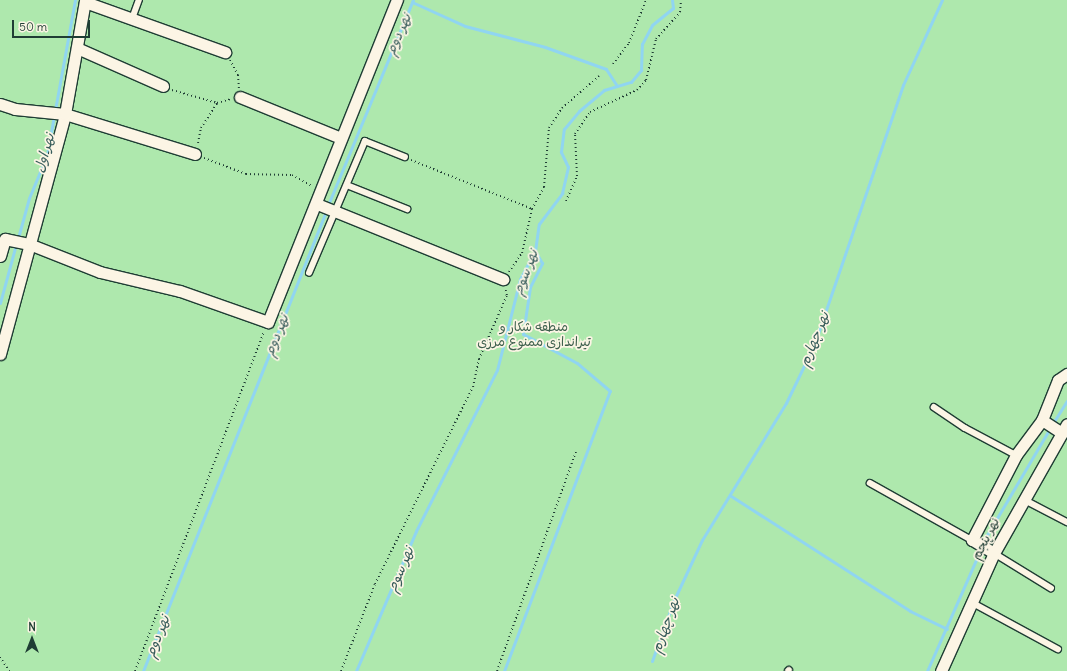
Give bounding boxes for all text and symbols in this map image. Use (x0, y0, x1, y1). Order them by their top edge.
water label: نهر دوم (382, 11, 414, 57)
scale bar (14, 12, 92, 38)
text: 50 m (19, 19, 47, 34)
water label: نهر اول (30, 132, 58, 174)
water label: نهر سوم (509, 247, 541, 297)
water label: نهر چهارم (795, 309, 833, 369)
water label: نهر دوم (260, 312, 292, 358)
park label: منطقه شکار و تیراندازی ممنوع مرزی (477, 320, 591, 351)
street label: نهر پنجم (969, 515, 1003, 563)
water label: نهر سوم (383, 544, 417, 594)
water label: نهر چهارم (647, 595, 683, 655)
water label: نهر دوم (141, 613, 173, 659)
north arrow (12, 619, 52, 659)
text: N (28, 620, 36, 634)

